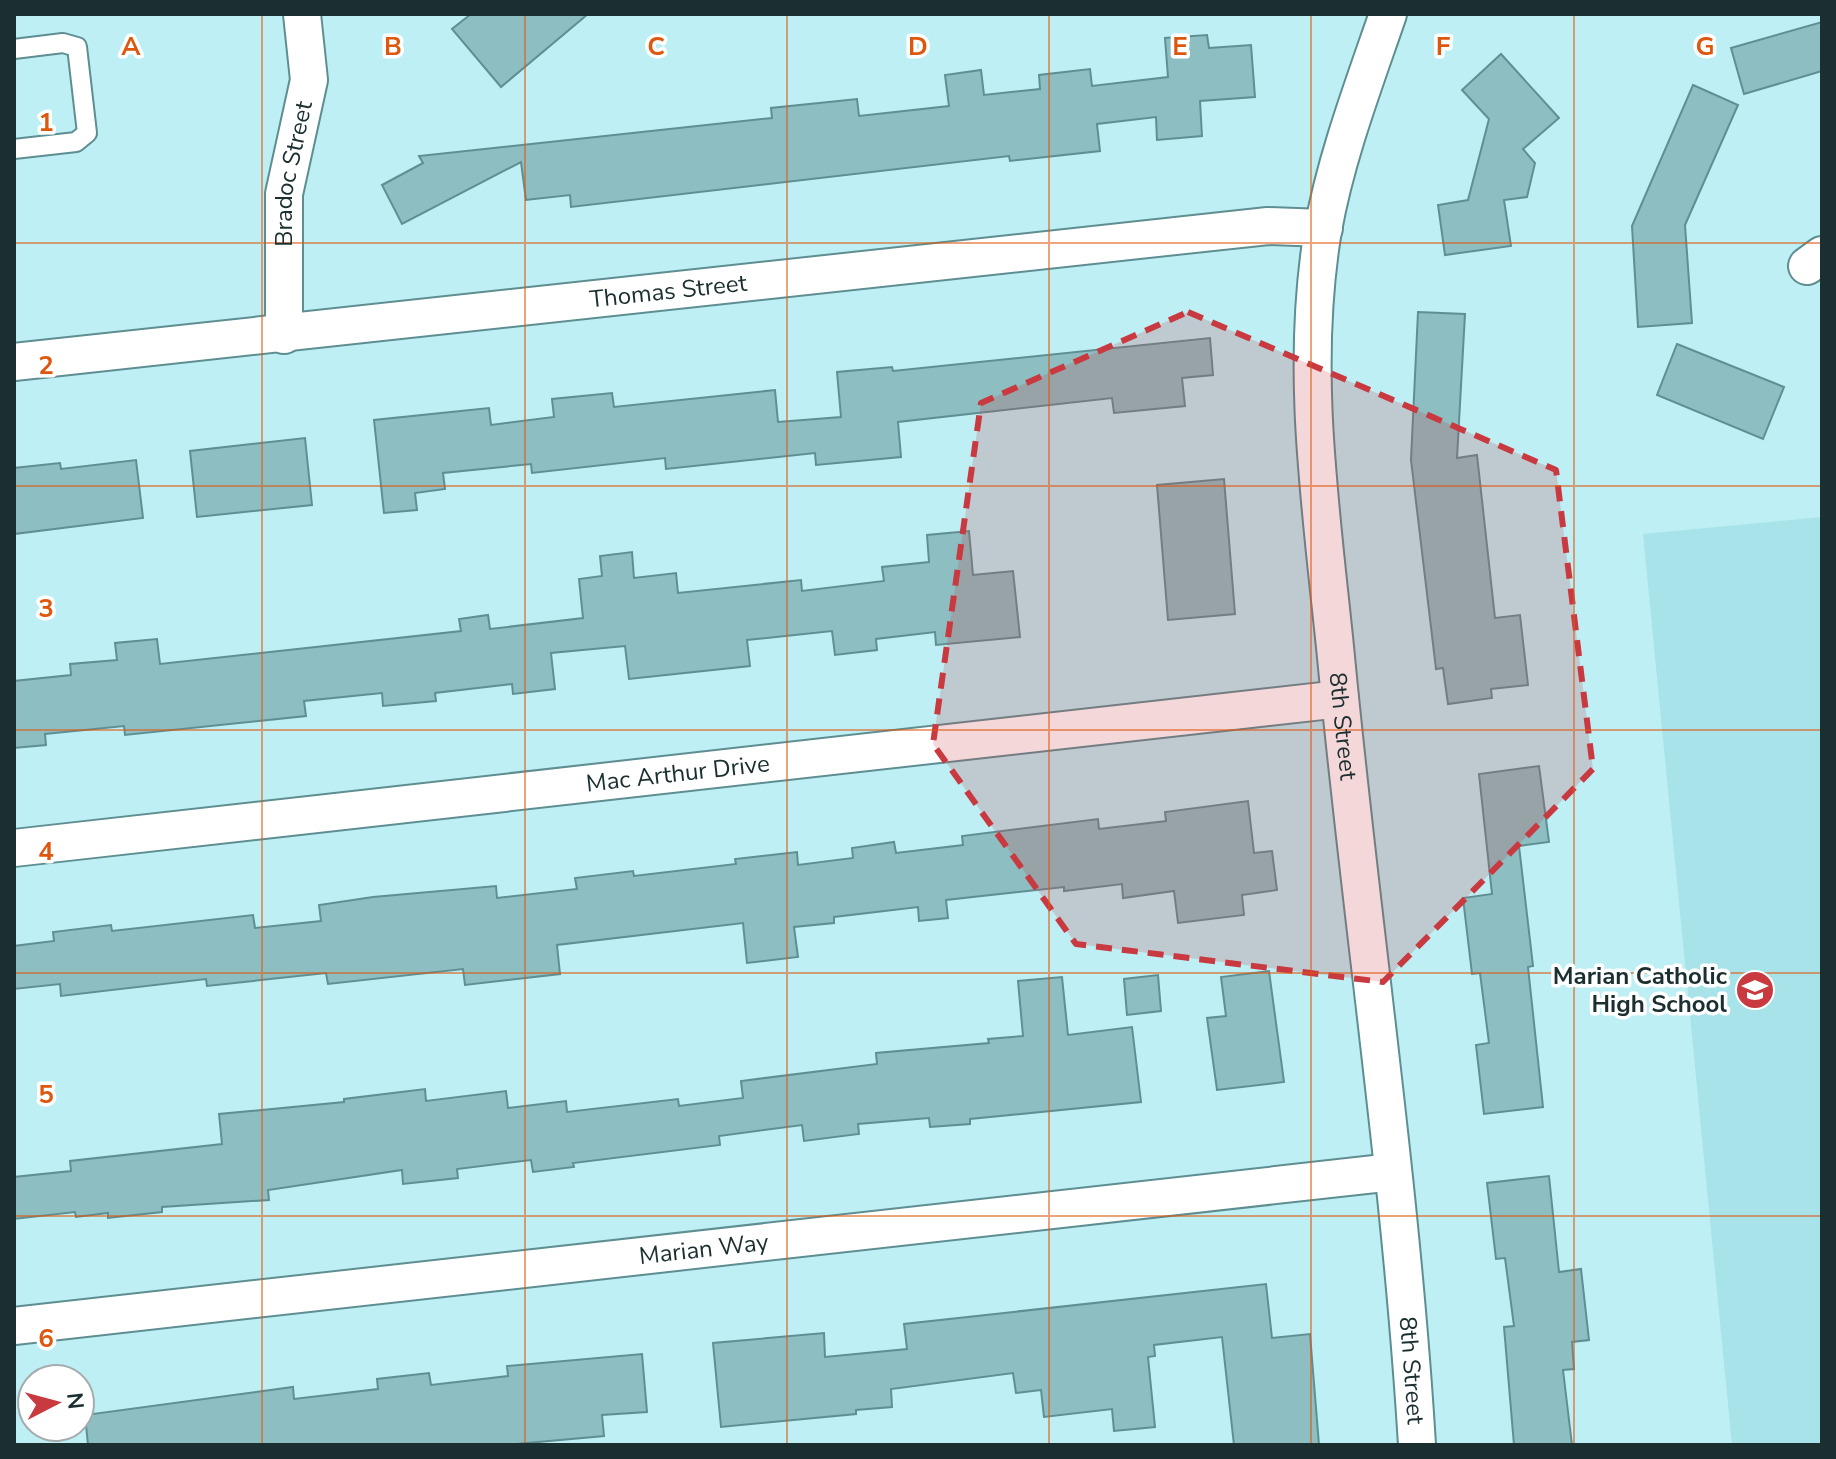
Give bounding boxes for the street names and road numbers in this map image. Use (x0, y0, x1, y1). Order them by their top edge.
street label: Bradoc Street (268, 97, 320, 247)
street label: Thomas Street (588, 267, 749, 315)
street label: 8th Street (1322, 671, 1365, 782)
street label: Mac Arthur Drive (584, 747, 771, 800)
street label: Marian Way (637, 1226, 771, 1272)
street label: 8th Street (1392, 1315, 1432, 1426)

